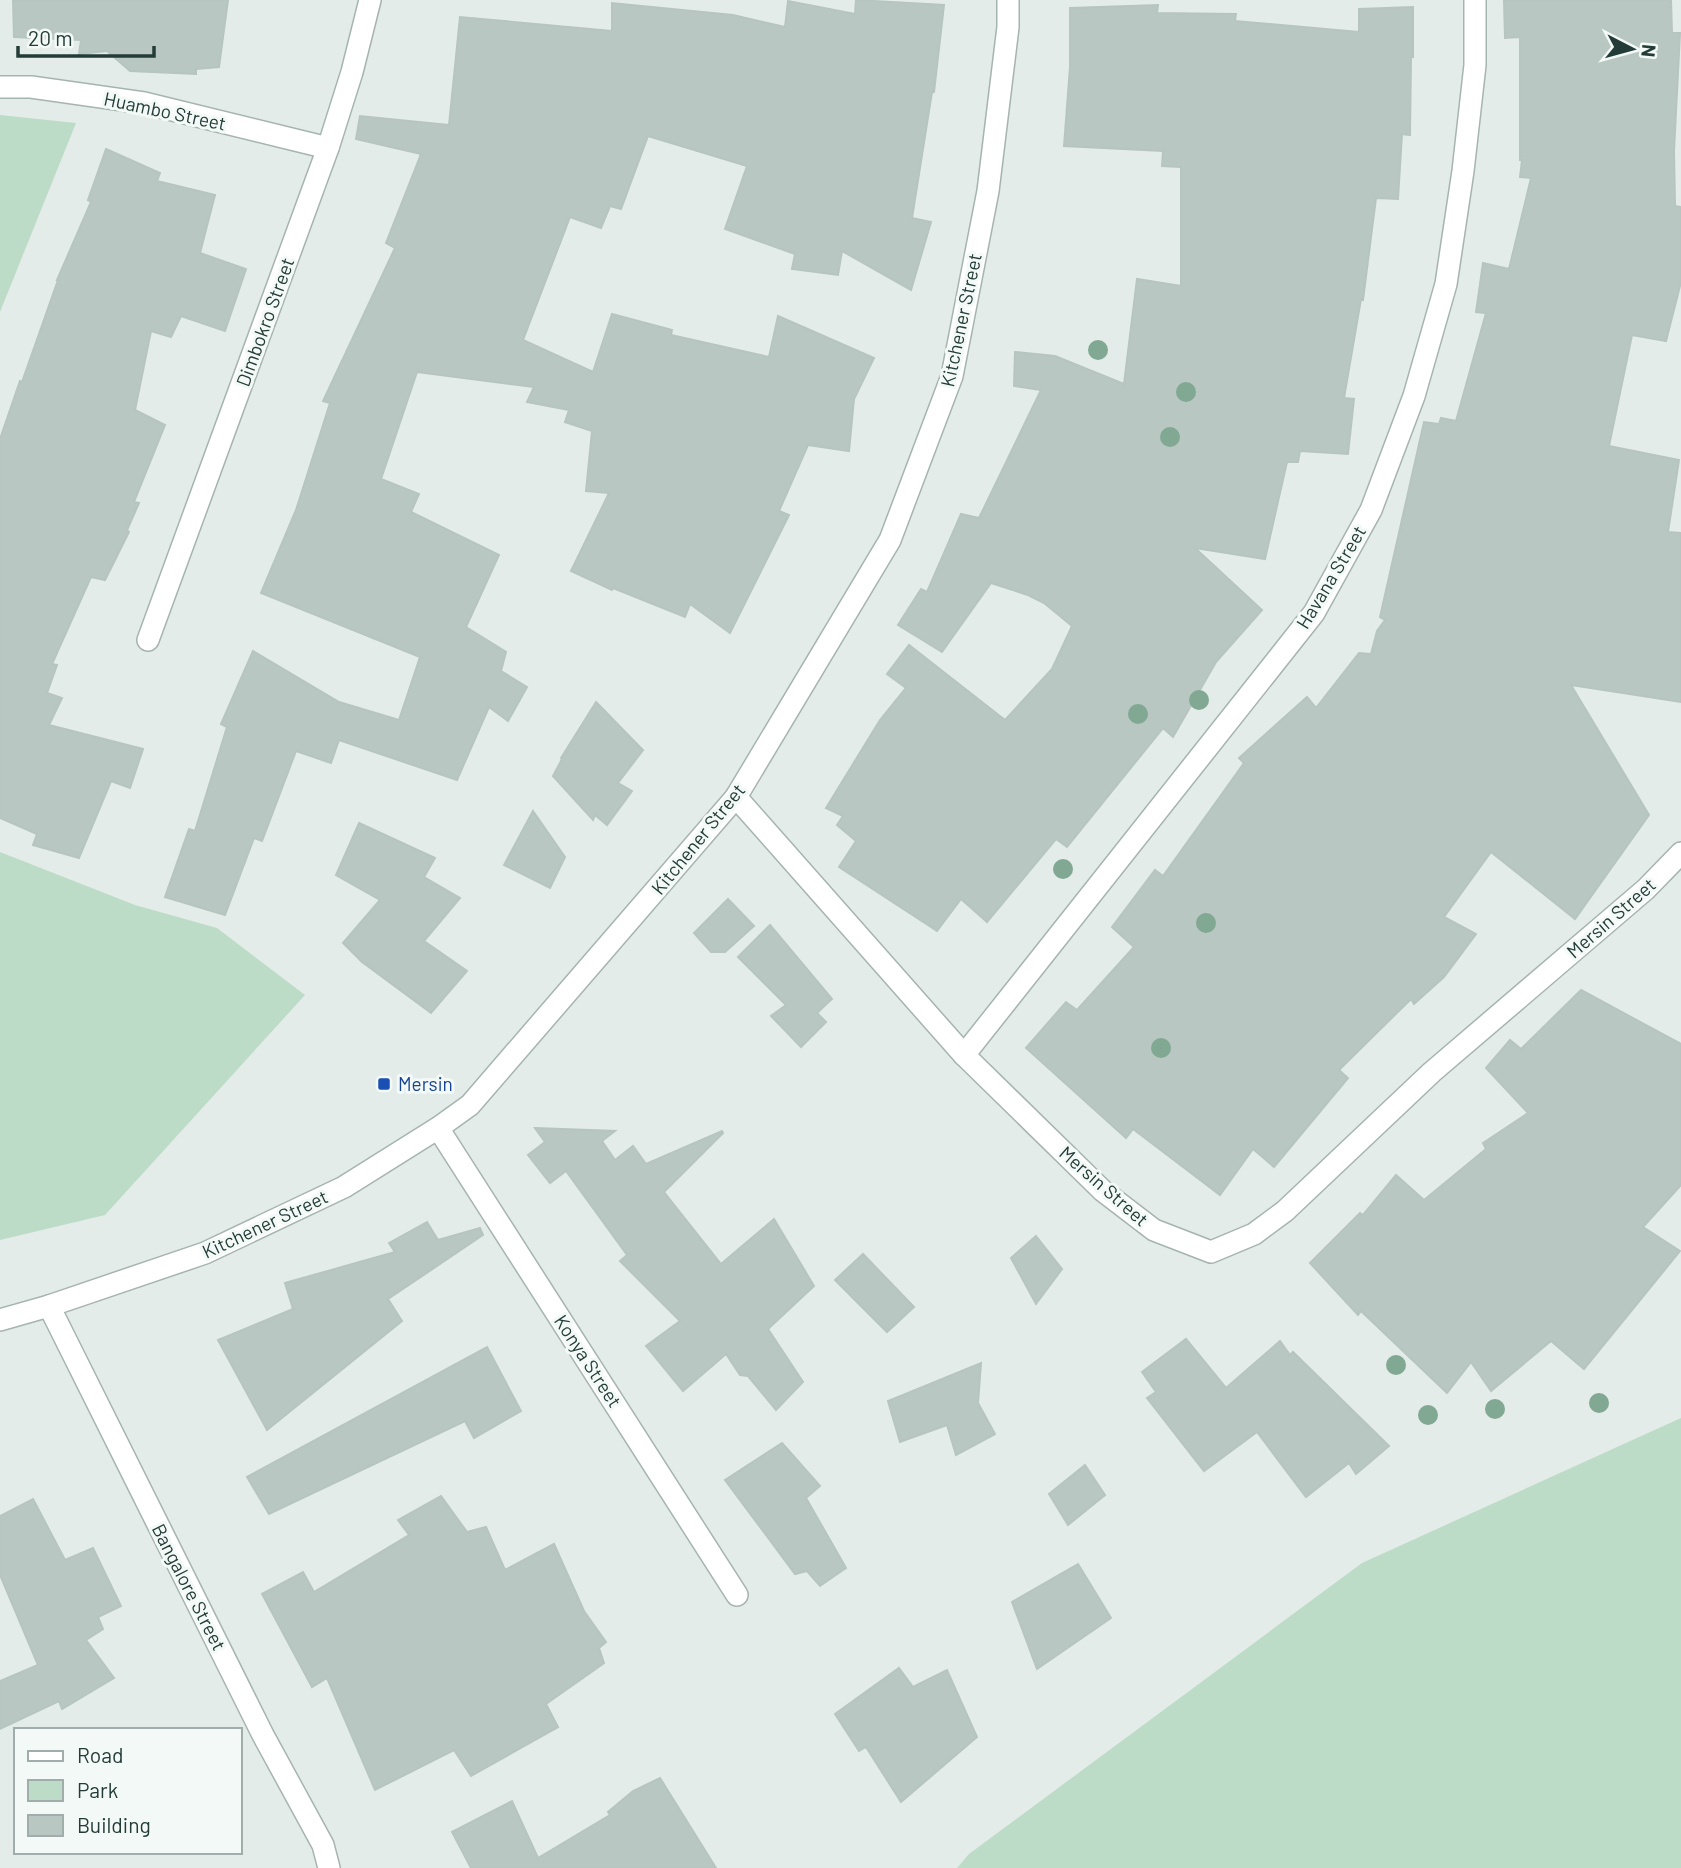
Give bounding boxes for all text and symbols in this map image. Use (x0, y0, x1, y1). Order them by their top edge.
scale bar (18, 14, 154, 58)
north arrow (1597, 14, 1667, 84)
text: 20 m (28, 25, 73, 50)
text: N (1637, 43, 1662, 58)
street label: Huambo Street (102, 86, 228, 135)
street label: Kitchener Street (935, 251, 986, 389)
street label: Dimbokro Street (231, 254, 298, 389)
street label: Havana Street (1291, 521, 1370, 632)
street label: Kitchener Street (646, 779, 749, 899)
street label: Mersin Street (1561, 873, 1660, 963)
place label: Mersin (398, 1072, 453, 1095)
marker: Mersin (376, 1076, 392, 1092)
street label: Mersin Street (1055, 1141, 1154, 1231)
street label: Kitchener Street (198, 1184, 331, 1263)
street label: Konya Street (550, 1310, 627, 1411)
street label: Bangalore Street (148, 1520, 231, 1654)
legend (14, 1728, 242, 1854)
text: Road (77, 1742, 123, 1767)
text: Park (77, 1777, 118, 1802)
text: Building (77, 1812, 151, 1837)

